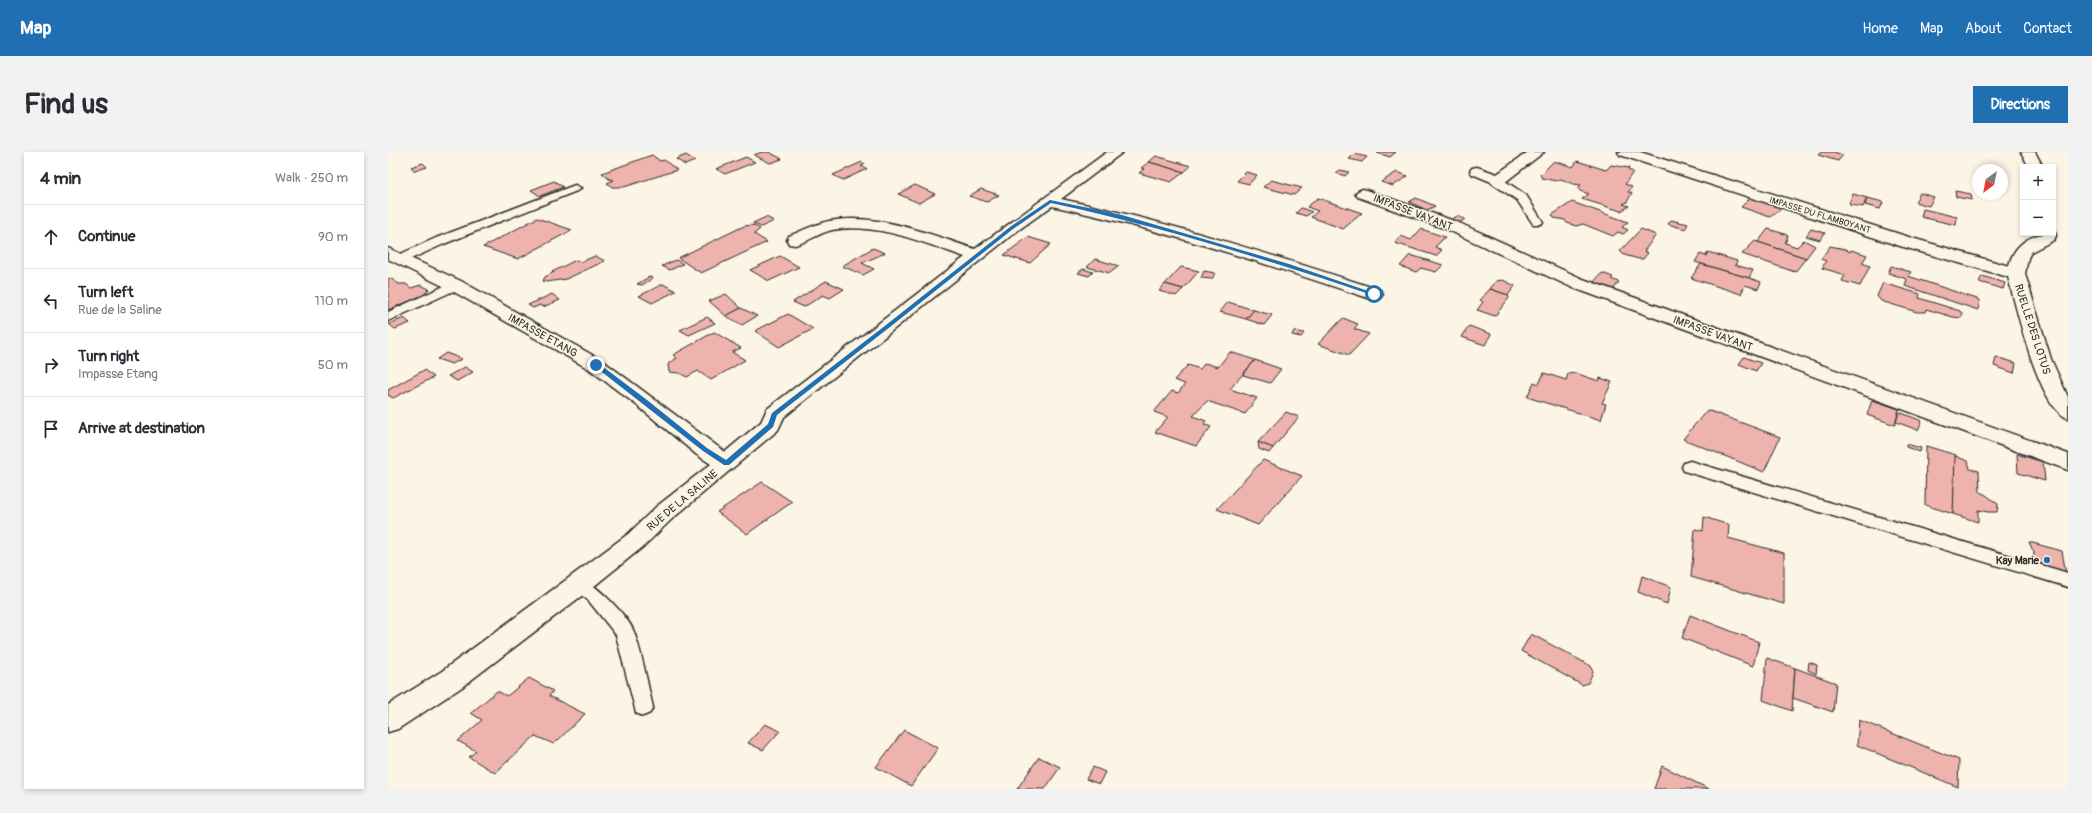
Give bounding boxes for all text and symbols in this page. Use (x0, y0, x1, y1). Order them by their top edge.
text: Map (20, 16, 51, 40)
text: Home (1863, 20, 1898, 37)
text: Map (1920, 20, 1943, 37)
text: About (1965, 20, 2001, 37)
text: Contact (2023, 20, 2072, 37)
button: Directions (1973, 86, 2068, 123)
text: Find us (24, 87, 108, 122)
north arrow (1972, 164, 2008, 200)
map controls (2020, 164, 2056, 236)
button: + (2020, 164, 2056, 200)
text: 4 min (40, 168, 81, 189)
text: Walk · 250 m (275, 170, 348, 186)
street label: IMPASSE VAYANT (1371, 191, 1454, 234)
street label: IMPASSE DU FLAMBOYANT (1768, 195, 1872, 236)
button: − (2020, 200, 2056, 236)
icon: ahead (40, 226, 62, 248)
text: Continue (78, 227, 136, 246)
text: 90 m (318, 229, 348, 245)
street label: RUELLE DES LOTUS (2012, 282, 2053, 376)
text: Turn left (78, 283, 134, 302)
route start (1365, 285, 1383, 303)
icon: left (40, 290, 62, 312)
text: 110 m (315, 293, 348, 309)
text: Rue de la Saline (78, 302, 162, 318)
street label: IMPASSE ETANG (506, 311, 580, 360)
street label: IMPASSE VAYANT (1671, 313, 1754, 354)
text: Turn right (78, 347, 139, 366)
icon: right (40, 354, 62, 376)
route end (587, 356, 605, 374)
text: 50 m (318, 357, 348, 373)
text: Impasse Etang (78, 366, 158, 382)
icon: arrive (40, 418, 62, 440)
text: Arrive at destination (78, 419, 205, 438)
street label: RUE DE LA SALINE (644, 467, 721, 534)
place label: Kay Marie (1996, 554, 2040, 567)
marker: Kay Marie (2042, 555, 2052, 565)

